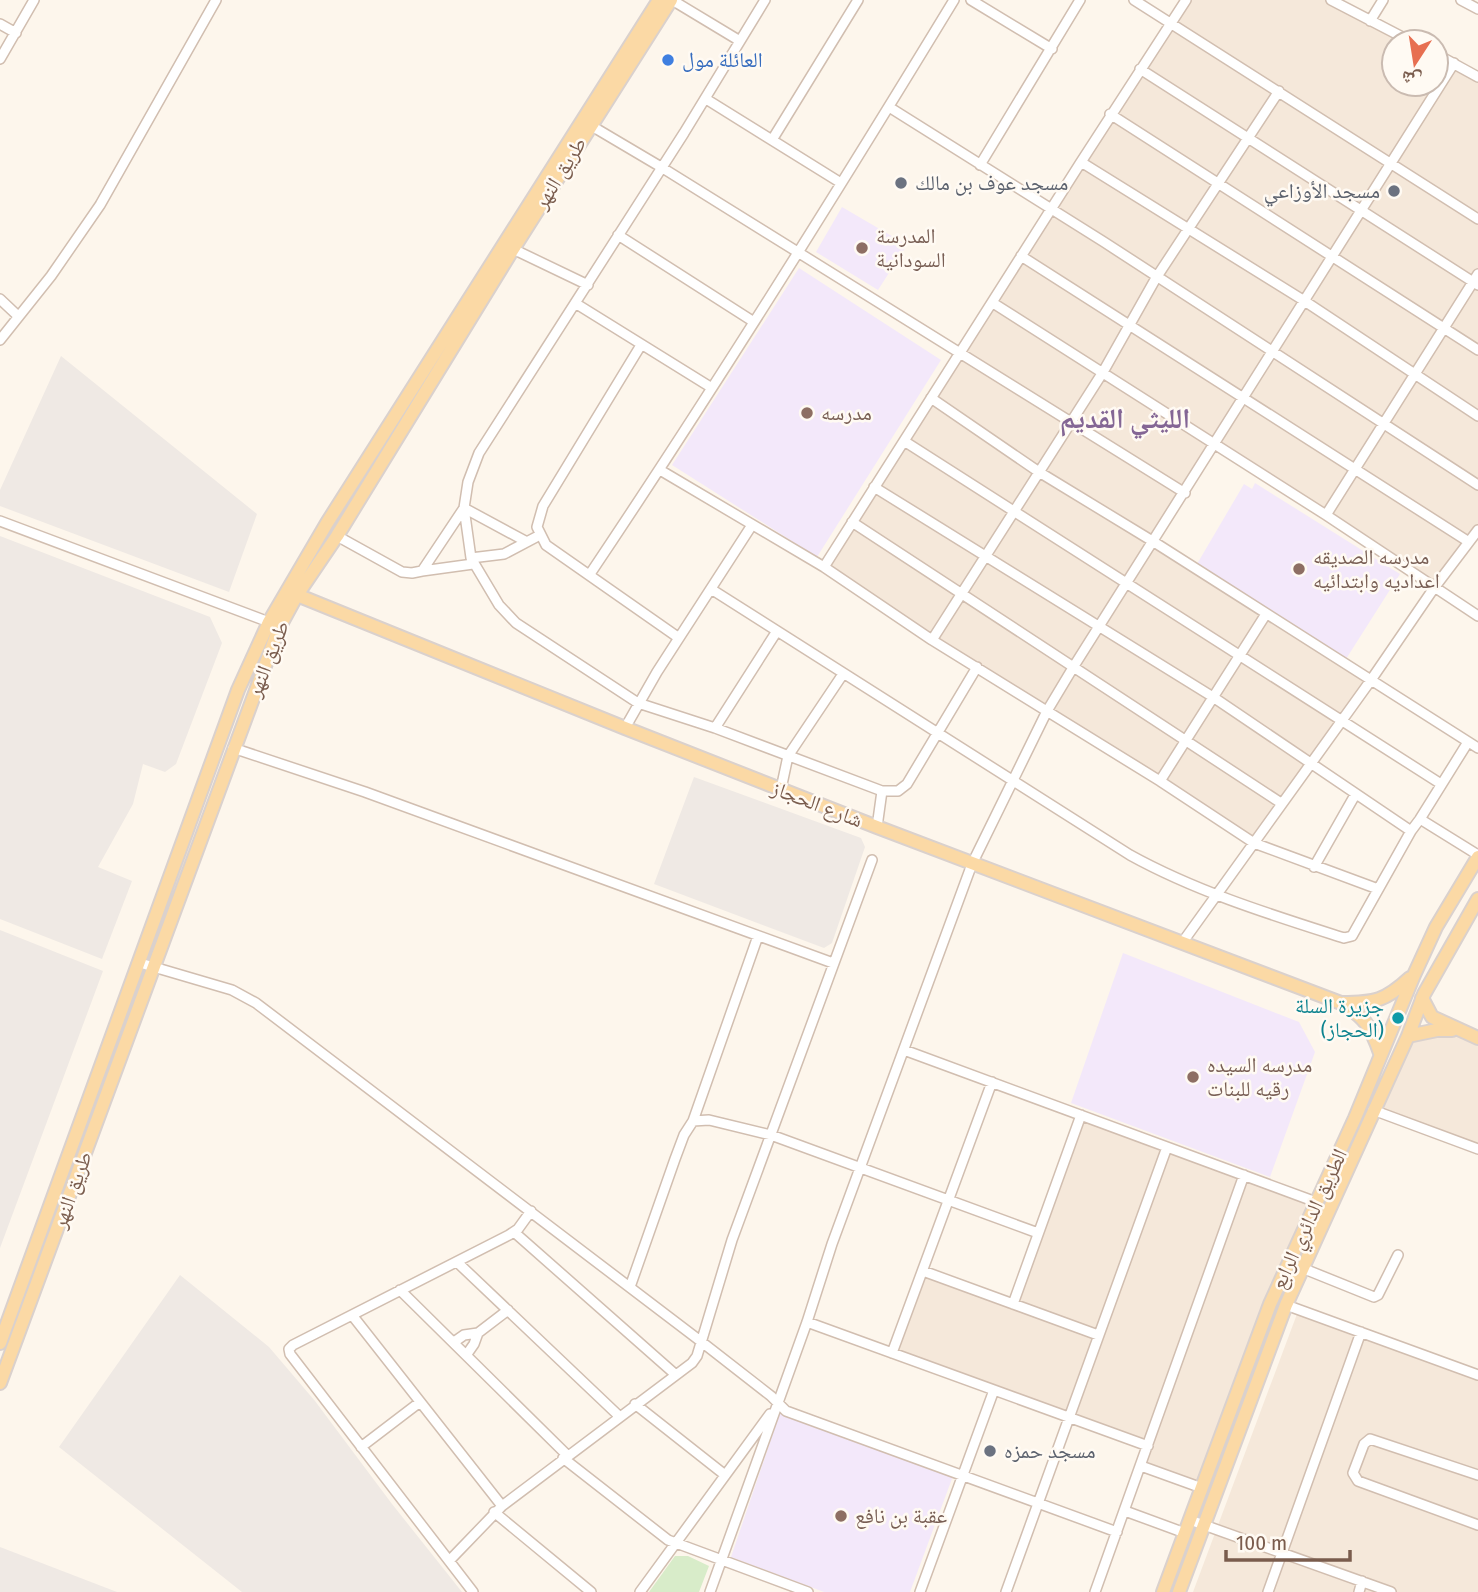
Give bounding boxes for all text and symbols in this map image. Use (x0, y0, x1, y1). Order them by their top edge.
north arrow (1380, 28, 1450, 98)
place label: العائلة مول (682, 47, 763, 73)
marker: العائلة مول (660, 52, 676, 68)
text: ش (1399, 66, 1424, 92)
street label: طريق النهر (527, 132, 592, 215)
place label: مسجد عوف بن مالك (915, 170, 1068, 196)
marker: مسجد عوف بن مالك (893, 175, 909, 191)
place label: مسجد الأوزاعي (1264, 178, 1380, 207)
marker: مسجد الأوزاعي (1386, 183, 1402, 199)
place label: المدرسة السودانية (876, 223, 946, 273)
marker: المدرسة السودانية (854, 240, 870, 256)
place label: مدرسه (821, 400, 872, 426)
district label: الليثي القديم (1060, 402, 1190, 440)
marker: مدرسه (799, 405, 815, 421)
place label: مدرسه الصديقه اعداديه وابتدائيه (1313, 544, 1440, 594)
marker: مدرسه الصديقه اعداديه وابتدائيه (1291, 561, 1307, 577)
street label: طريق النهر (241, 617, 295, 702)
street label: شارع الحجاز (767, 774, 866, 833)
place label: جزيرة السلة (الحجاز) (1295, 993, 1384, 1043)
marker: جزيرة السلة (الحجاز) (1390, 1010, 1406, 1026)
place label: مدرسه السيده رقيه للبنات (1207, 1052, 1312, 1102)
marker: مدرسه السيده رقيه للبنات (1185, 1069, 1201, 1085)
street label: الطريق الدائري الرابع (1265, 1145, 1356, 1295)
street label: طريق النهر (46, 1148, 98, 1233)
place label: مسجد حمزه (1004, 1438, 1095, 1464)
marker: مسجد حمزه (982, 1443, 998, 1459)
place label: عقبة بن نافع (855, 1503, 948, 1529)
marker: عقبة بن نافع (833, 1508, 849, 1524)
scale bar (1226, 1518, 1350, 1562)
text: 100 m (1236, 1530, 1287, 1556)

